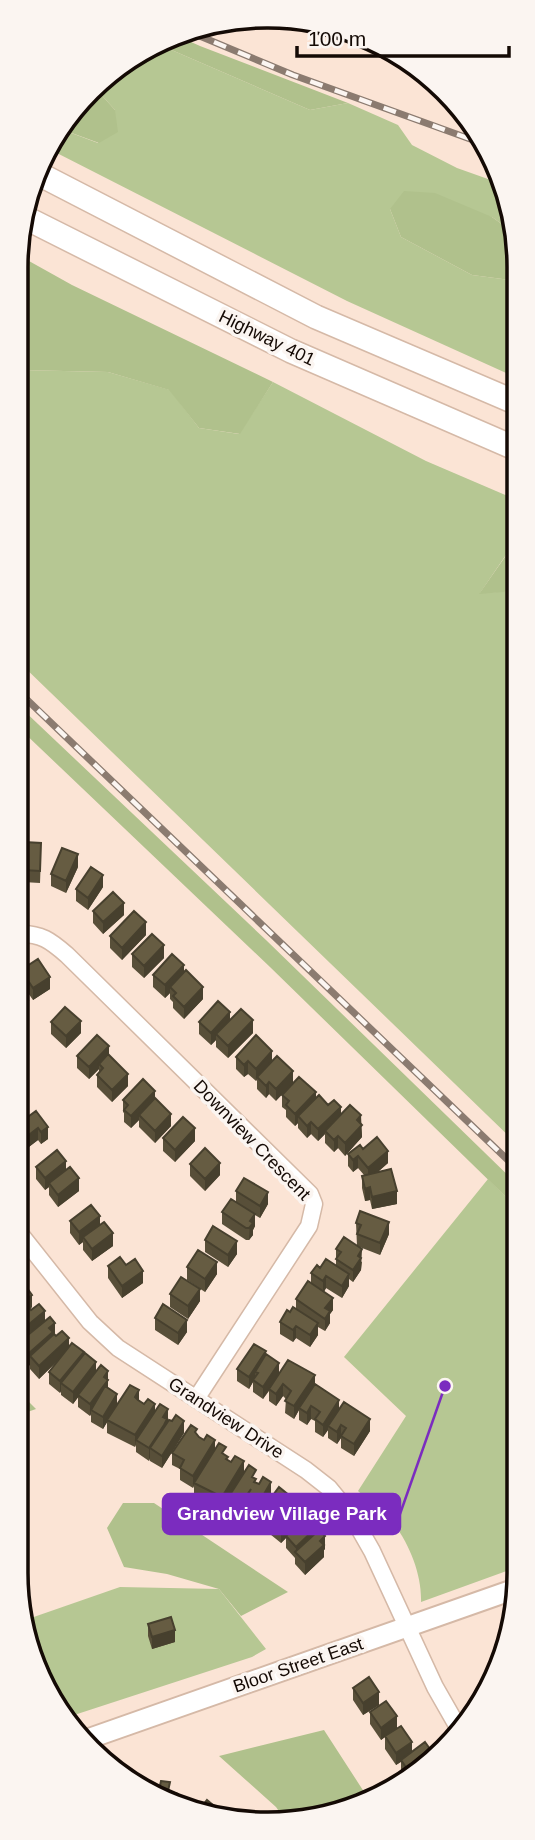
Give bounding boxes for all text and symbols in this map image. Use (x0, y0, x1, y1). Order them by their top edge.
scale bar (297, 14, 509, 58)
text: 100 m (308, 27, 366, 50)
street label: Highway 401 (216, 306, 318, 370)
street label: Downview Crescent (190, 1076, 314, 1204)
street label: Grandview Drive (165, 1373, 287, 1463)
callout: Grandview Village Park (163, 1494, 400, 1534)
text: Grandview Village Park (177, 1503, 387, 1524)
street label: Bloor Street East (230, 1633, 366, 1697)

